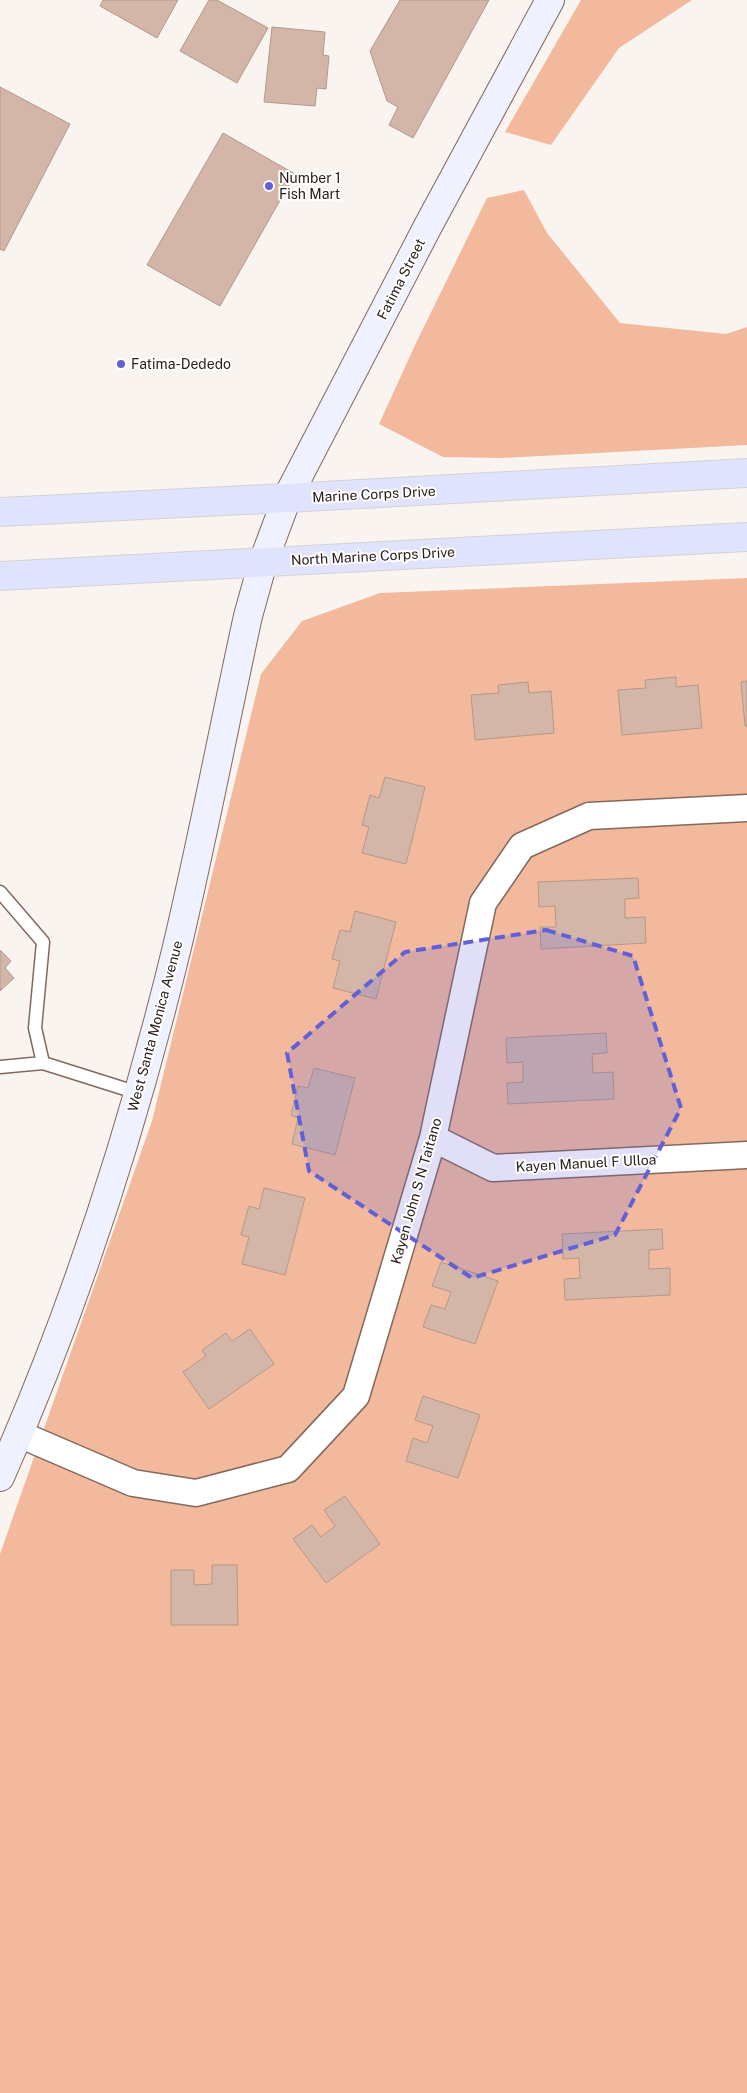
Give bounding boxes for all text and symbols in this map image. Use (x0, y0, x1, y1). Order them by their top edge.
place label: Number 1 Fish Mart (279, 170, 341, 202)
marker: Number 1 Fish Mart (263, 180, 275, 192)
street label: Fatima Street (374, 236, 428, 322)
place label: Fatima-Dededo (131, 356, 231, 372)
marker: Fatima-Dededo (115, 358, 127, 370)
street label: Marine Corps Drive (312, 483, 436, 505)
street label: North Marine Corps Drive (291, 544, 455, 568)
street label: West Santa Monica Avenue (124, 939, 186, 1113)
street label: Kayen John S N Taitano (387, 1116, 445, 1266)
street label: Kayen Manuel F Ulloa (515, 1151, 657, 1175)

